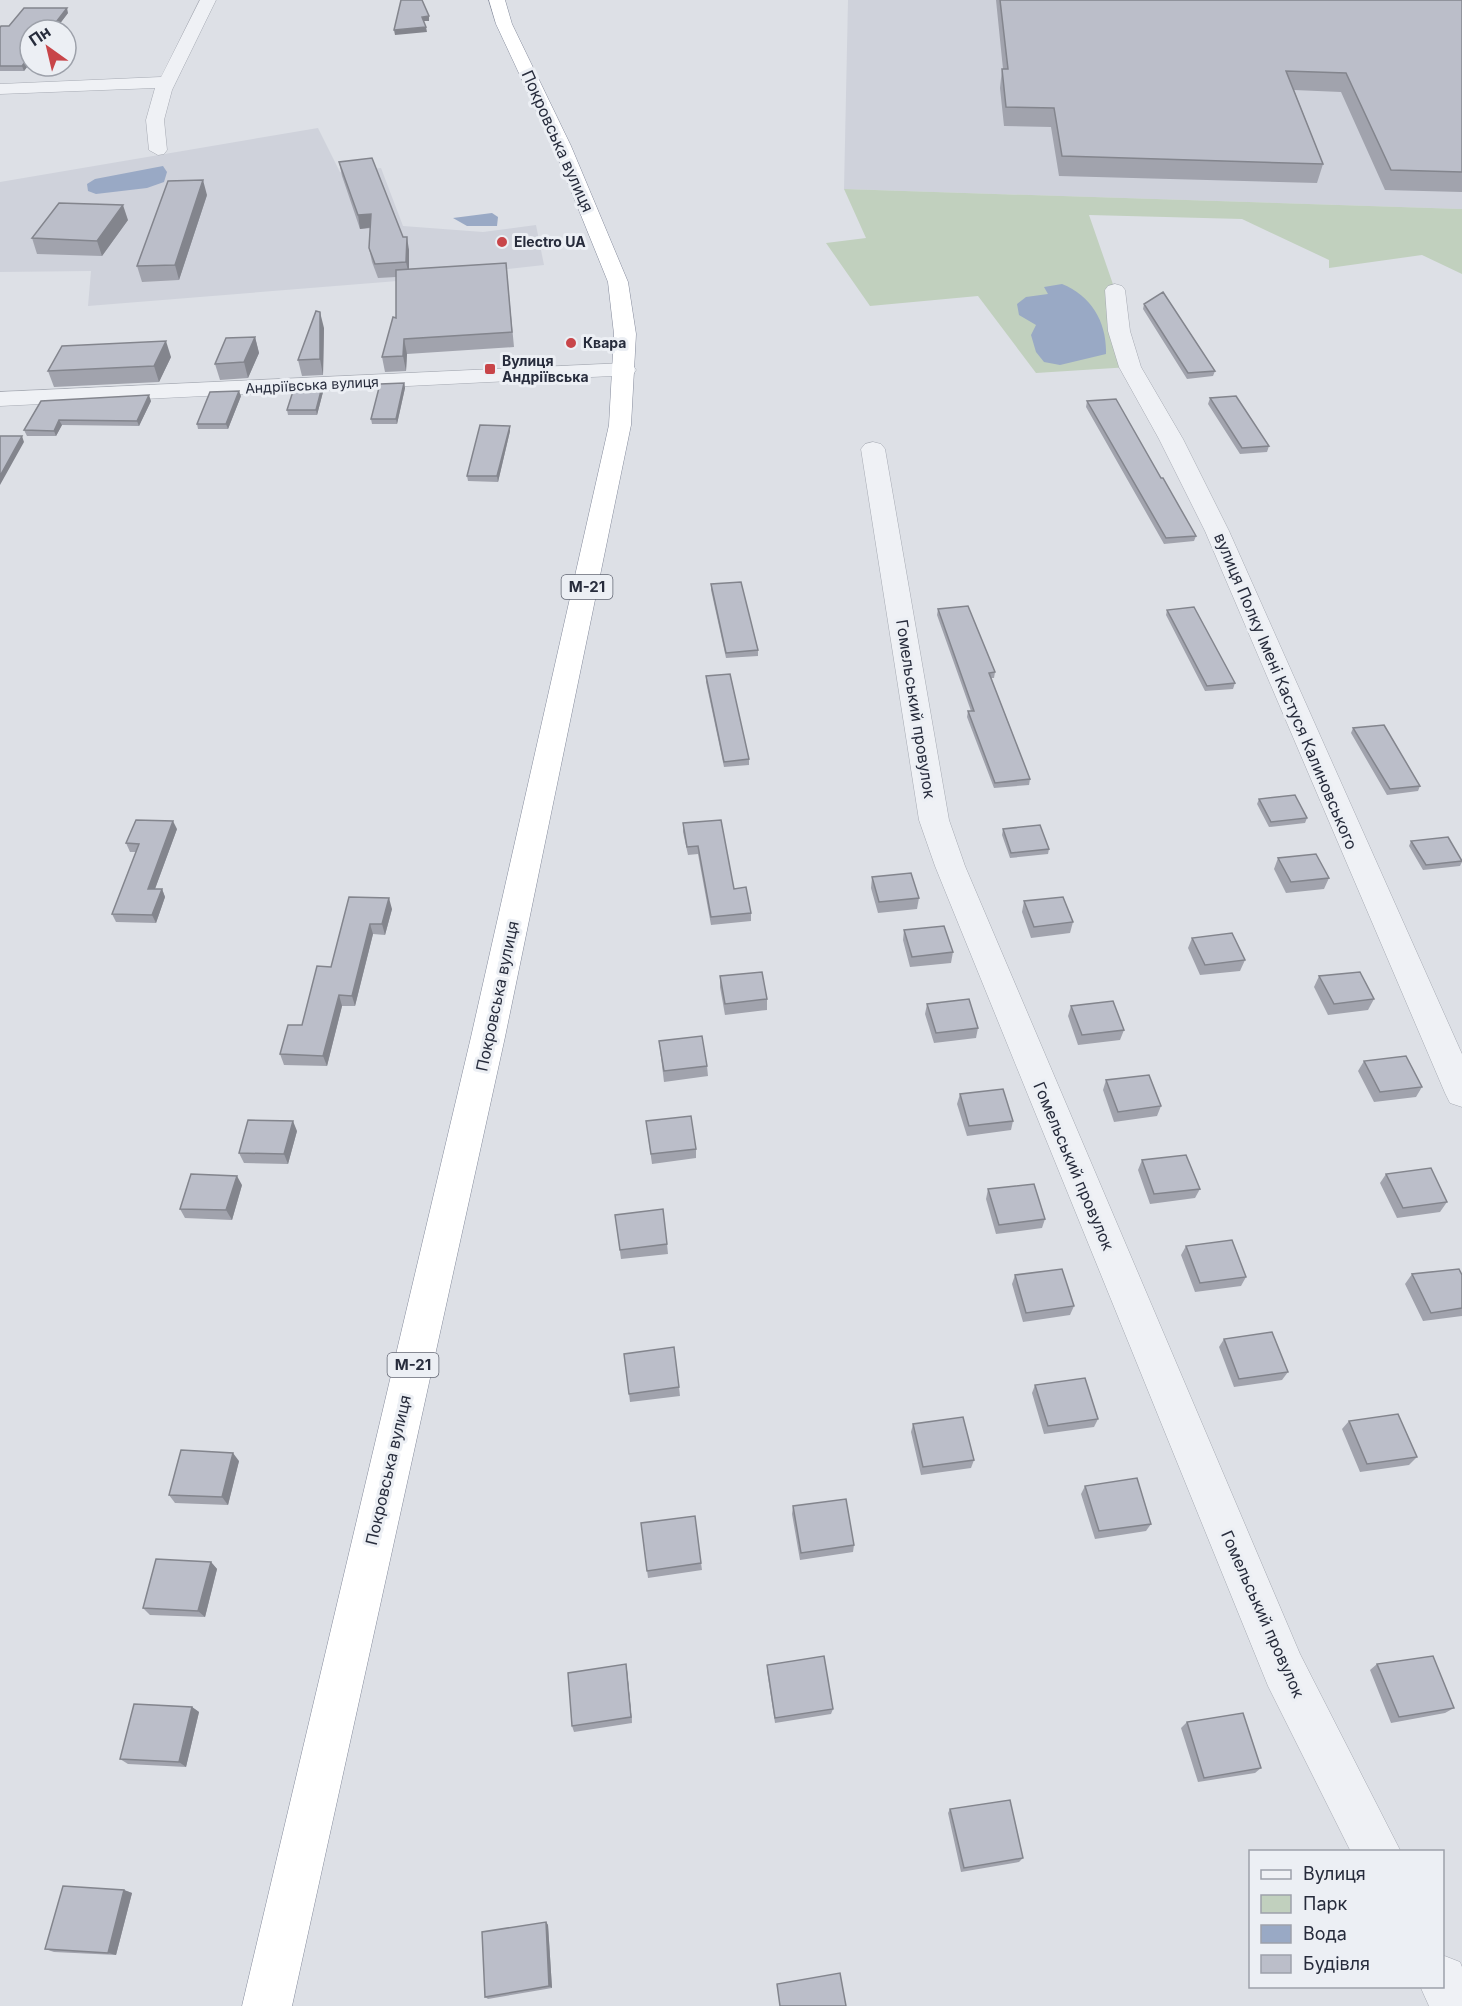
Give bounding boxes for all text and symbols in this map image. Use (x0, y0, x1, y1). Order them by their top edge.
north arrow (18, 18, 78, 78)
text: Пн (25, 21, 54, 50)
street label: Покровська вулиця (518, 67, 598, 215)
place label: Electro UA (514, 233, 586, 250)
marker: Electro UA (495, 235, 509, 249)
place label: Квара (583, 334, 626, 351)
marker: Квара (564, 336, 578, 350)
place label: Вулиця Андріївська (502, 352, 589, 385)
marker: Вулиця Андріївська (483, 362, 497, 376)
street label: Андріївська вулиця (245, 373, 379, 396)
street label: вулиця Полку Імені Кастуся Калиновського (1210, 530, 1362, 852)
road number: М-21 (562, 575, 612, 599)
street label: Гомельський провулок (892, 618, 940, 800)
street label: Покровська вулиця (471, 919, 523, 1073)
street label: Гомельський провулок (1029, 1079, 1119, 1254)
road number: М-21 (388, 1353, 438, 1377)
street label: Покровська вулиця (361, 1393, 415, 1547)
street label: Гомельський провулок (1217, 1527, 1309, 1701)
legend (1249, 1850, 1444, 1988)
text: Вулиця (1303, 1863, 1366, 1884)
text: Парк (1303, 1893, 1348, 1914)
text: Вода (1303, 1923, 1347, 1944)
text: Будівля (1303, 1953, 1370, 1974)

